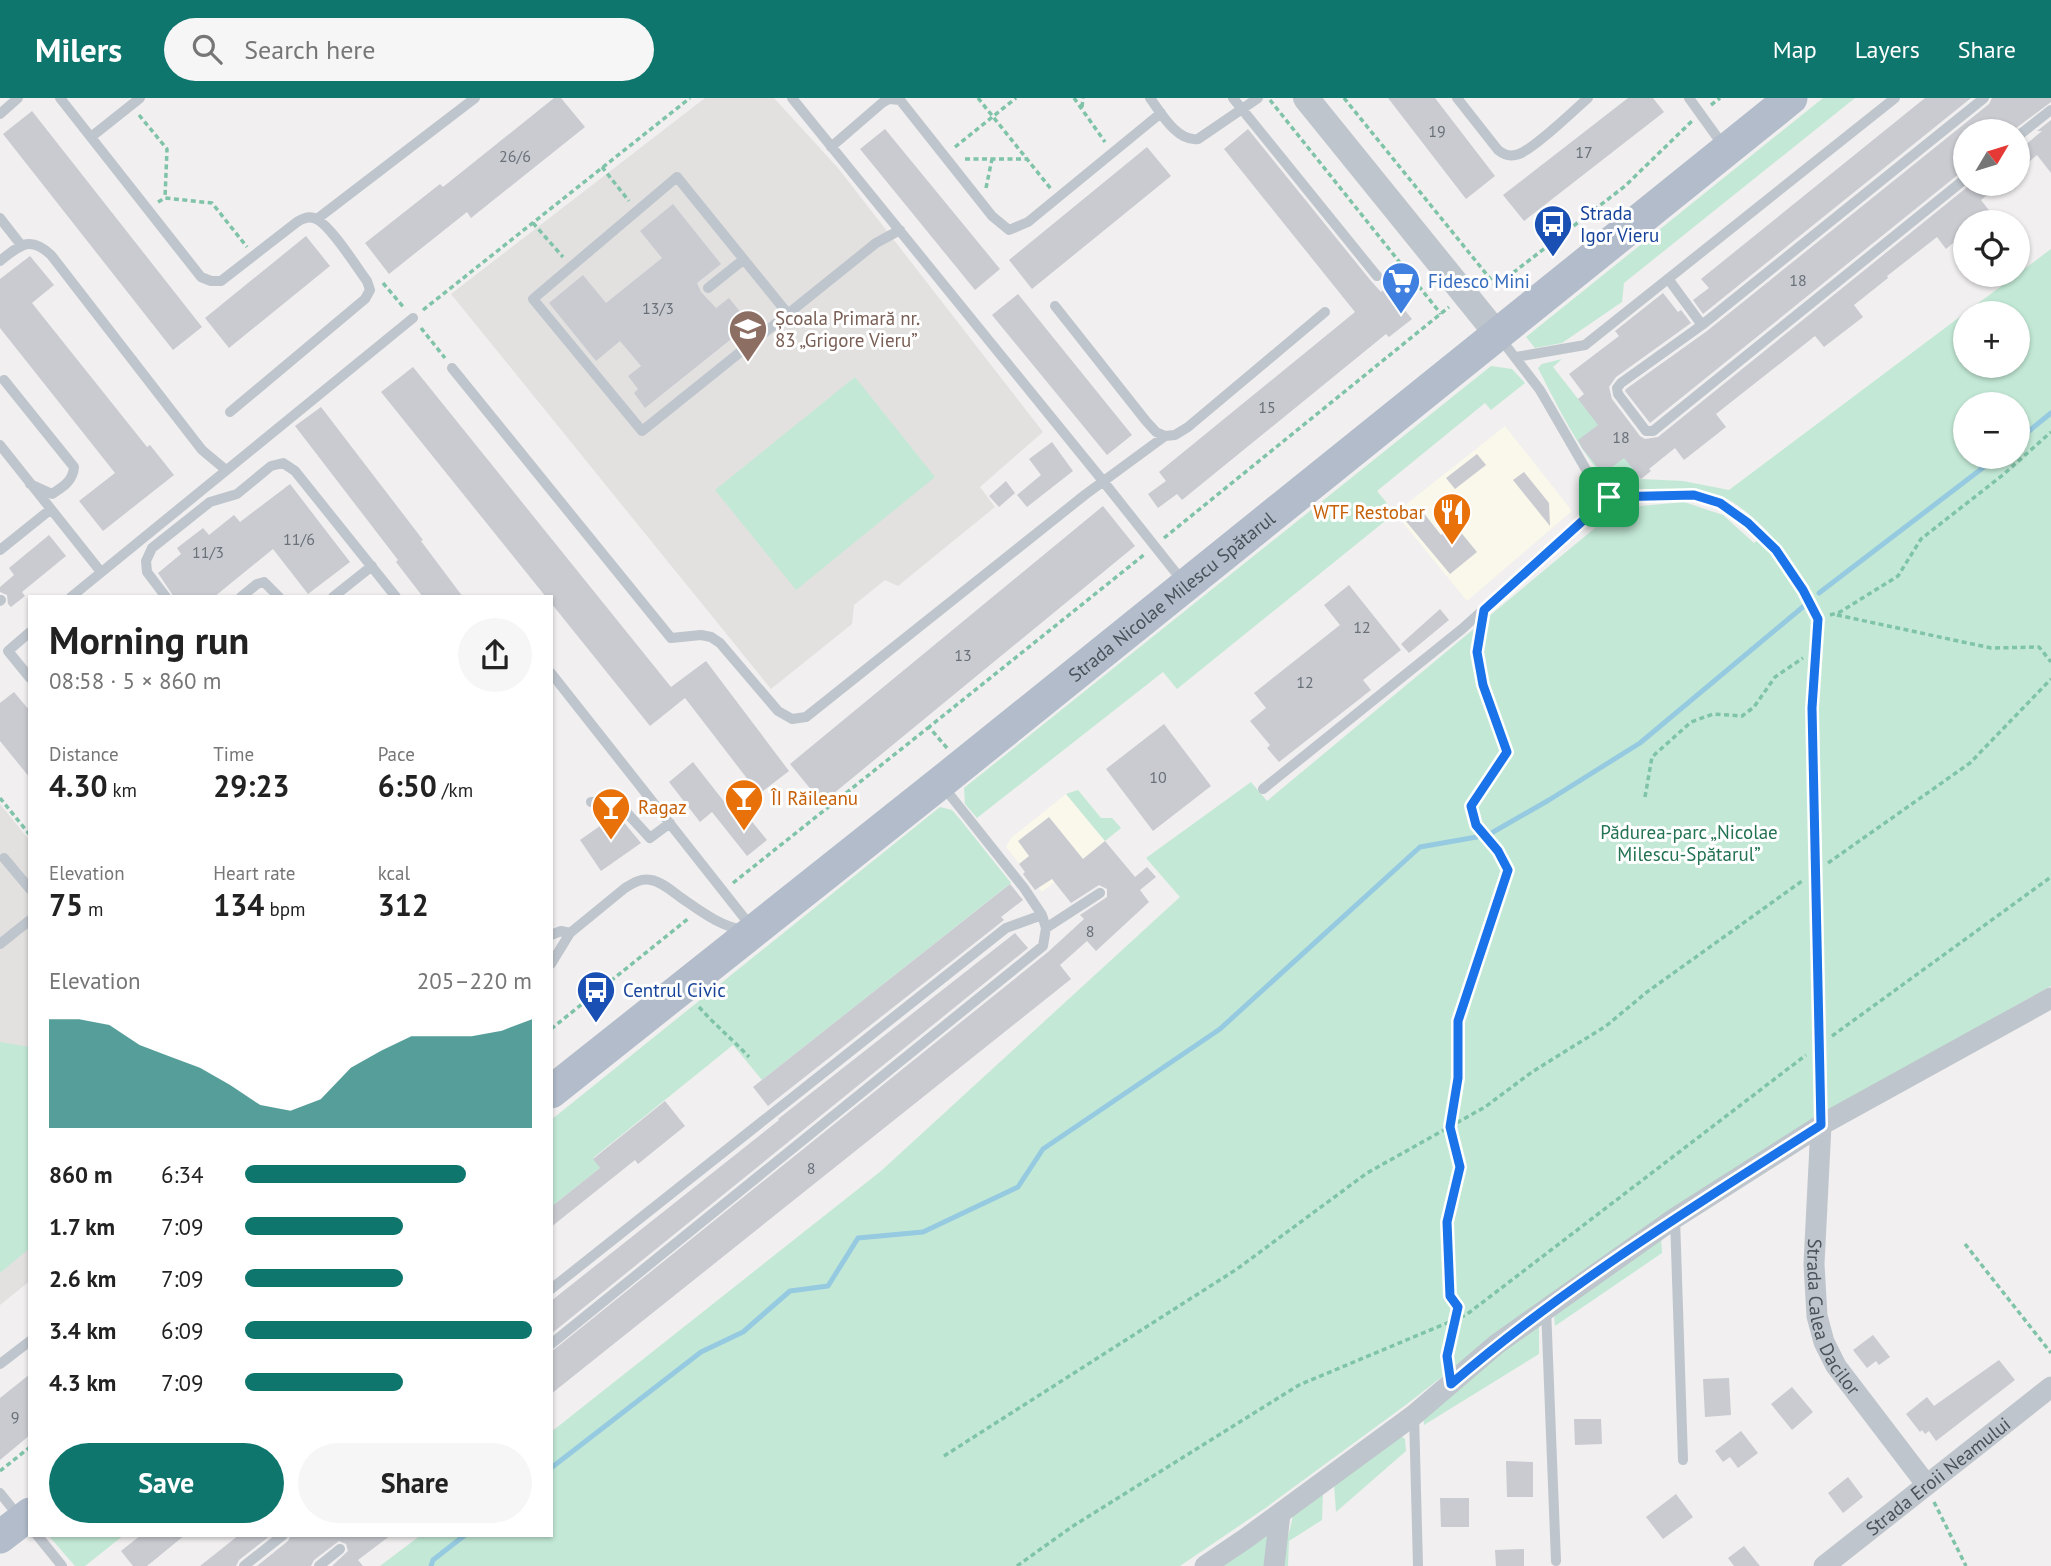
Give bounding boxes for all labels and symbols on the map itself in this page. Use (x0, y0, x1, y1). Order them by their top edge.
north arrow (1953, 119, 2030, 196)
house number: 19 (1428, 121, 1446, 141)
house number: 17 (1575, 142, 1593, 162)
house number: 26/6 (499, 146, 531, 166)
place label: Strada Igor Vieru (1580, 201, 1659, 247)
bus stop icon: Strada Igor Vieru (1532, 203, 1574, 258)
supermarket icon: Fidesco Mini (1380, 260, 1422, 315)
place label: Fidesco Mini (1428, 269, 1530, 293)
house number: 18 (1789, 270, 1807, 290)
house number: 13/3 (642, 298, 674, 318)
place label: Școala Primară nr. 83 „Grigore Vieru” (775, 306, 920, 352)
school or university icon: Școala Primară nr. 83 „Grigore Vieru” (727, 308, 769, 363)
house number: 15 (1258, 397, 1276, 417)
house number: 18 (1612, 427, 1630, 447)
pin (1579, 467, 1639, 527)
restaurant icon: WTF Restobar (1431, 491, 1473, 546)
place label: WTF Restobar (1313, 500, 1426, 524)
street label: Strada Nicolae Milescu Spătarul (1063, 506, 1280, 687)
house number: 11/6 (283, 529, 315, 549)
house number: 11/3 (192, 542, 224, 562)
house number: 12 (1353, 617, 1371, 637)
house number: 13 (954, 645, 972, 665)
house number: 12 (1296, 672, 1314, 692)
house number: 10 (1149, 767, 1167, 787)
bar icon: ÎI Răileanu (723, 777, 765, 832)
bar icon: Ragaz (590, 786, 632, 841)
place label: ÎI Răileanu (770, 786, 858, 810)
place label: Ragaz (638, 795, 687, 819)
park label: Pădurea-parc „Nicolae Milescu-Spătarul” (1600, 820, 1778, 866)
house number: 8 (1086, 921, 1094, 941)
bus stop icon: Centrul Civic (575, 969, 617, 1024)
place label: Centrul Civic (623, 978, 726, 1002)
house number: 8 (807, 1158, 815, 1178)
street label: Strada Calea Dacilor (1802, 1238, 1866, 1400)
house number: 9 (11, 1407, 19, 1427)
street label: Strada Eroii Neamului (1861, 1412, 2015, 1541)

